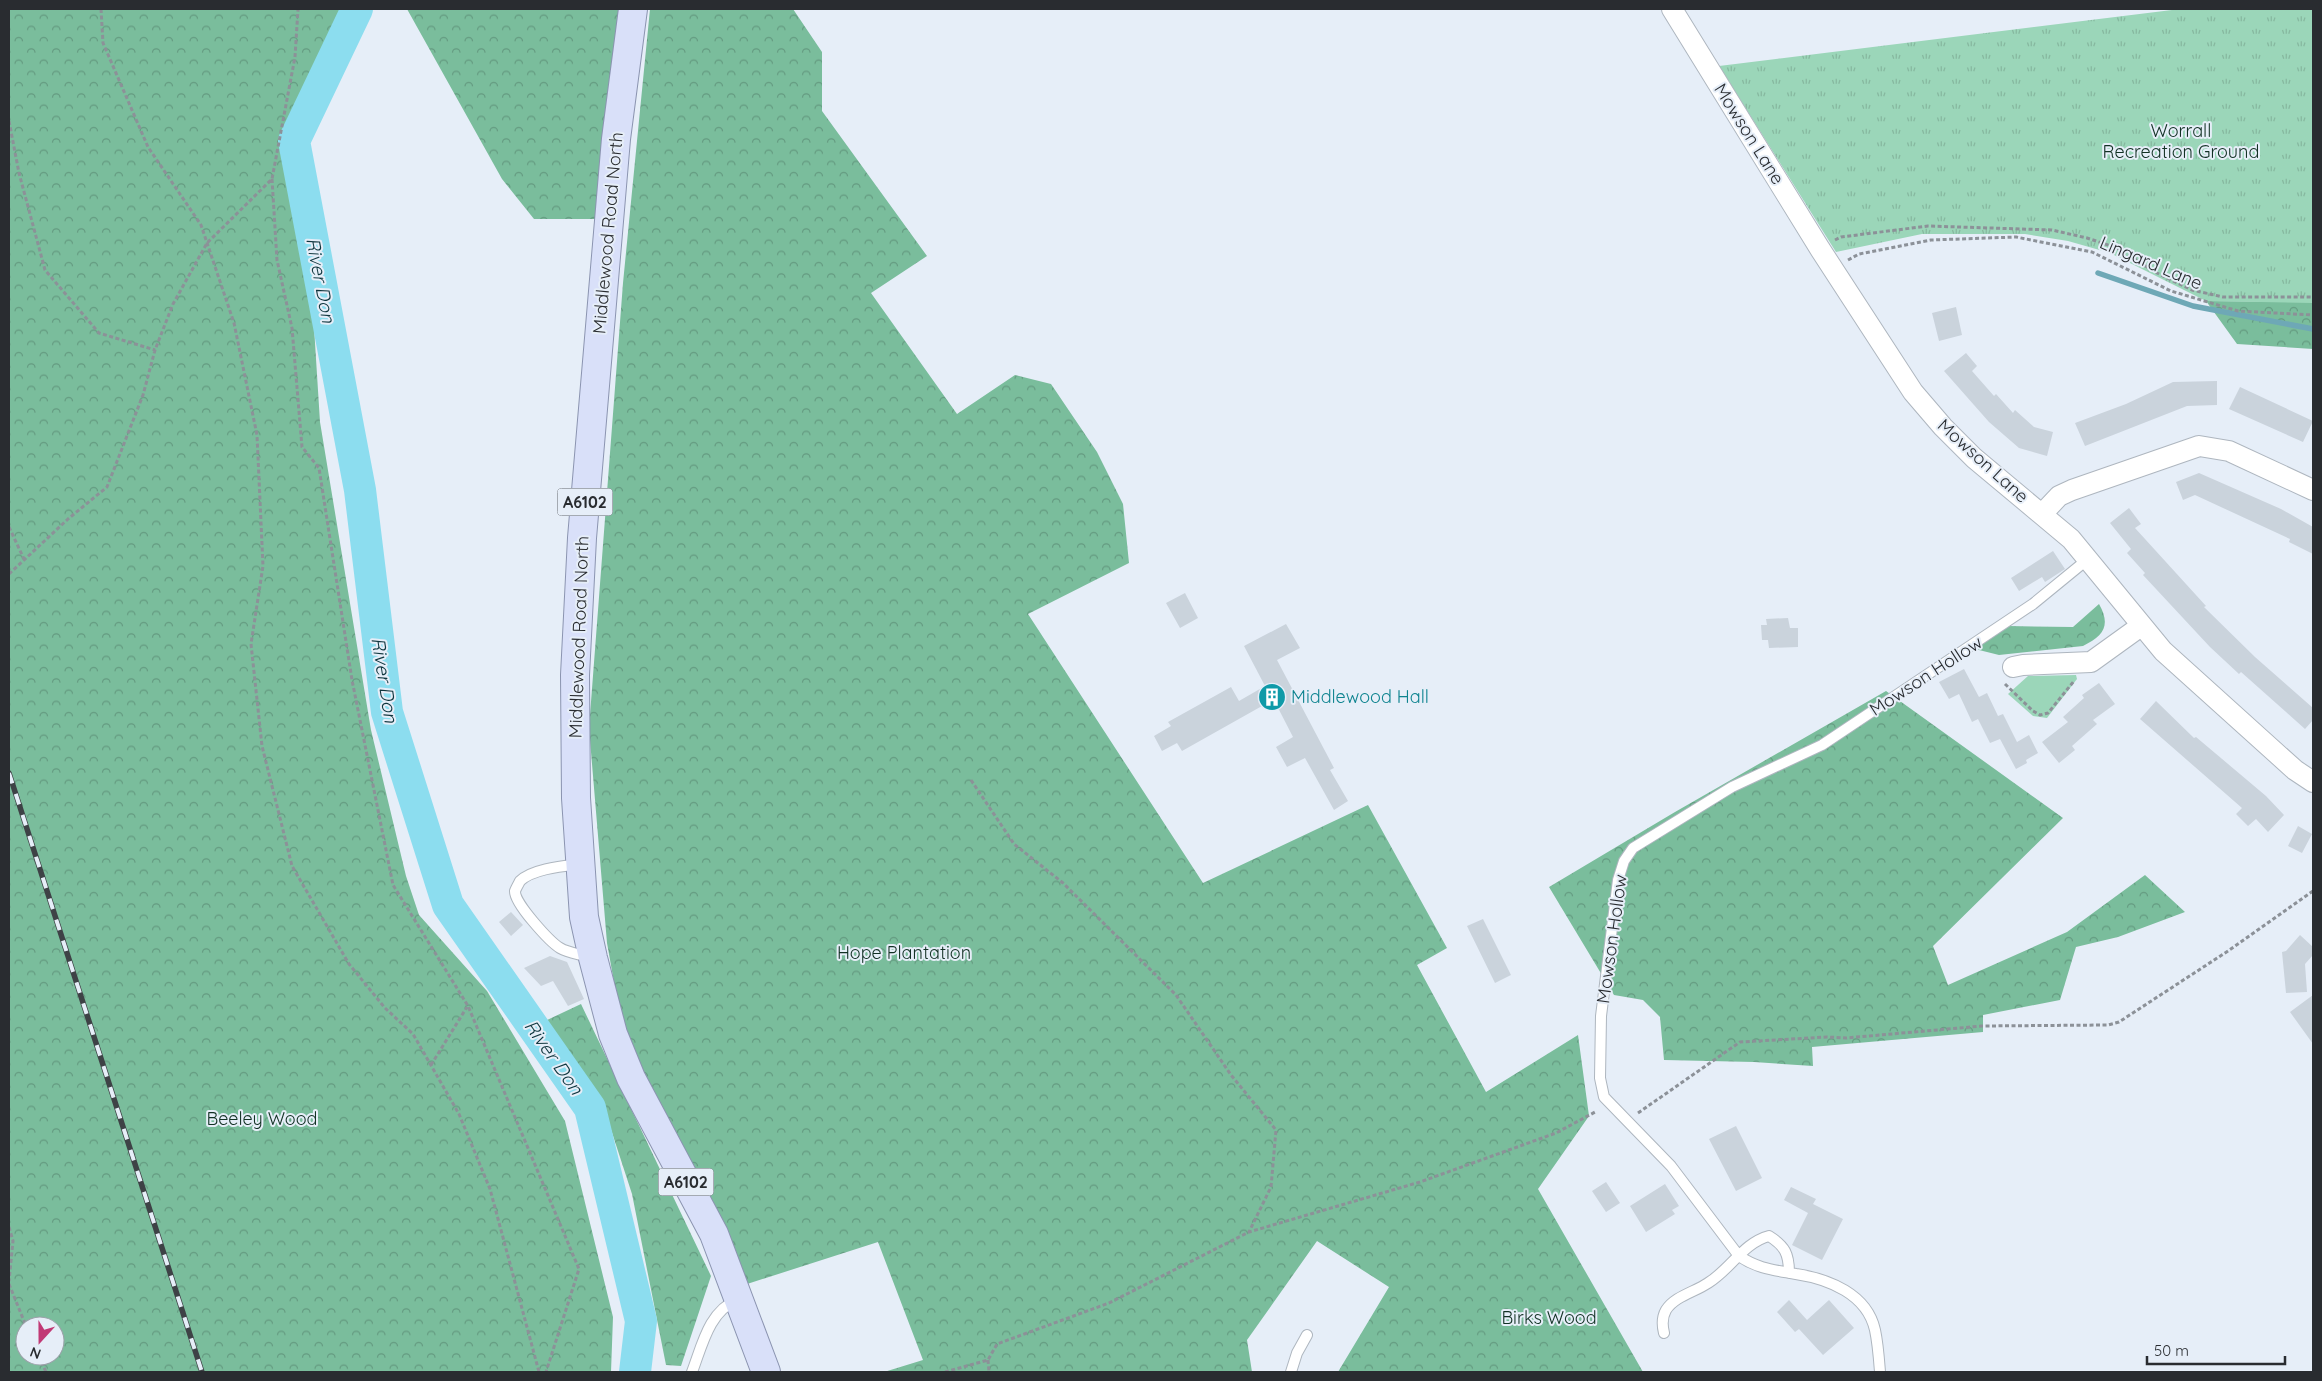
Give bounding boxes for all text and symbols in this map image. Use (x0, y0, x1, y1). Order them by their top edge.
street label: Mowson Lane (1709, 79, 1790, 189)
park label: Worrall Recreation Ground (2103, 119, 2259, 163)
street label: Middlewood Road North (587, 131, 628, 335)
street label: Lingard Lane (2096, 231, 2206, 294)
water label: River Don (301, 235, 341, 326)
street label: Mowson Lane (1933, 414, 2034, 508)
road number: A6102 (558, 488, 612, 516)
street label: Middlewood Road North (563, 535, 594, 739)
street label: Mowson Hollow (1865, 630, 1987, 721)
water label: River Don (366, 636, 404, 725)
building icon: Middlewood Hall (1257, 682, 1287, 712)
place label: Middlewood Hall (1291, 685, 1429, 708)
street label: Mowson Hollow (1591, 873, 1632, 1005)
park label: Hope Plantation (837, 941, 971, 964)
water label: River Don (519, 1015, 589, 1100)
park label: Beeley Wood (207, 1107, 318, 1130)
road number: A6102 (658, 1168, 714, 1196)
park label: Birks Wood (1501, 1306, 1597, 1329)
north arrow (15, 1316, 65, 1366)
scale bar (2147, 1334, 2284, 1366)
text: 50 m (2154, 1341, 2189, 1360)
text: N (27, 1343, 43, 1363)

